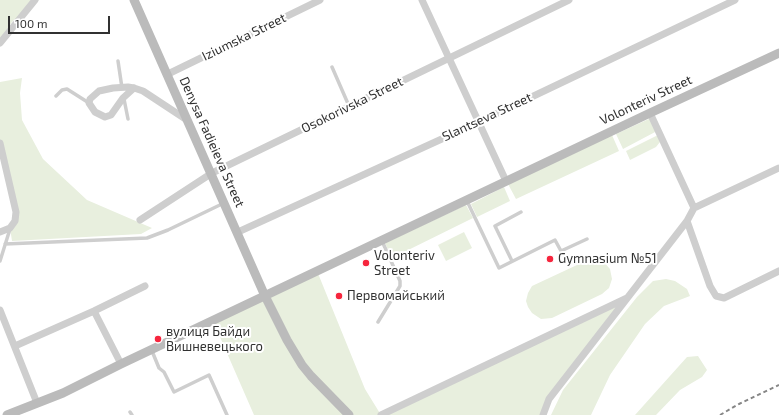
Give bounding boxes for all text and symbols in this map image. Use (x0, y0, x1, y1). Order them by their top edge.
scale bar (10, 8, 112, 34)
street label: Iziumska Street (199, 10, 289, 64)
text: 100 m (15, 16, 47, 30)
street label: Volonteriv Street (597, 72, 695, 128)
street label: Denysa Fadieieva Street (176, 74, 248, 210)
street label: Osokorivska Street (299, 74, 405, 136)
street label: Slantseva Street (440, 89, 534, 145)
place label: Volonteriv Street (374, 248, 435, 279)
place label: Gymnasium №51 (558, 251, 657, 267)
marker: Gymnasium №51 (545, 254, 555, 264)
marker: Volonteriv Street (361, 258, 371, 268)
place label: Первомайський (347, 288, 445, 304)
marker: Первомайський (334, 291, 344, 301)
place label: вулиця Байди Вишневецького (166, 324, 263, 355)
marker: вулиця Байди Вишневецького (153, 334, 163, 344)

